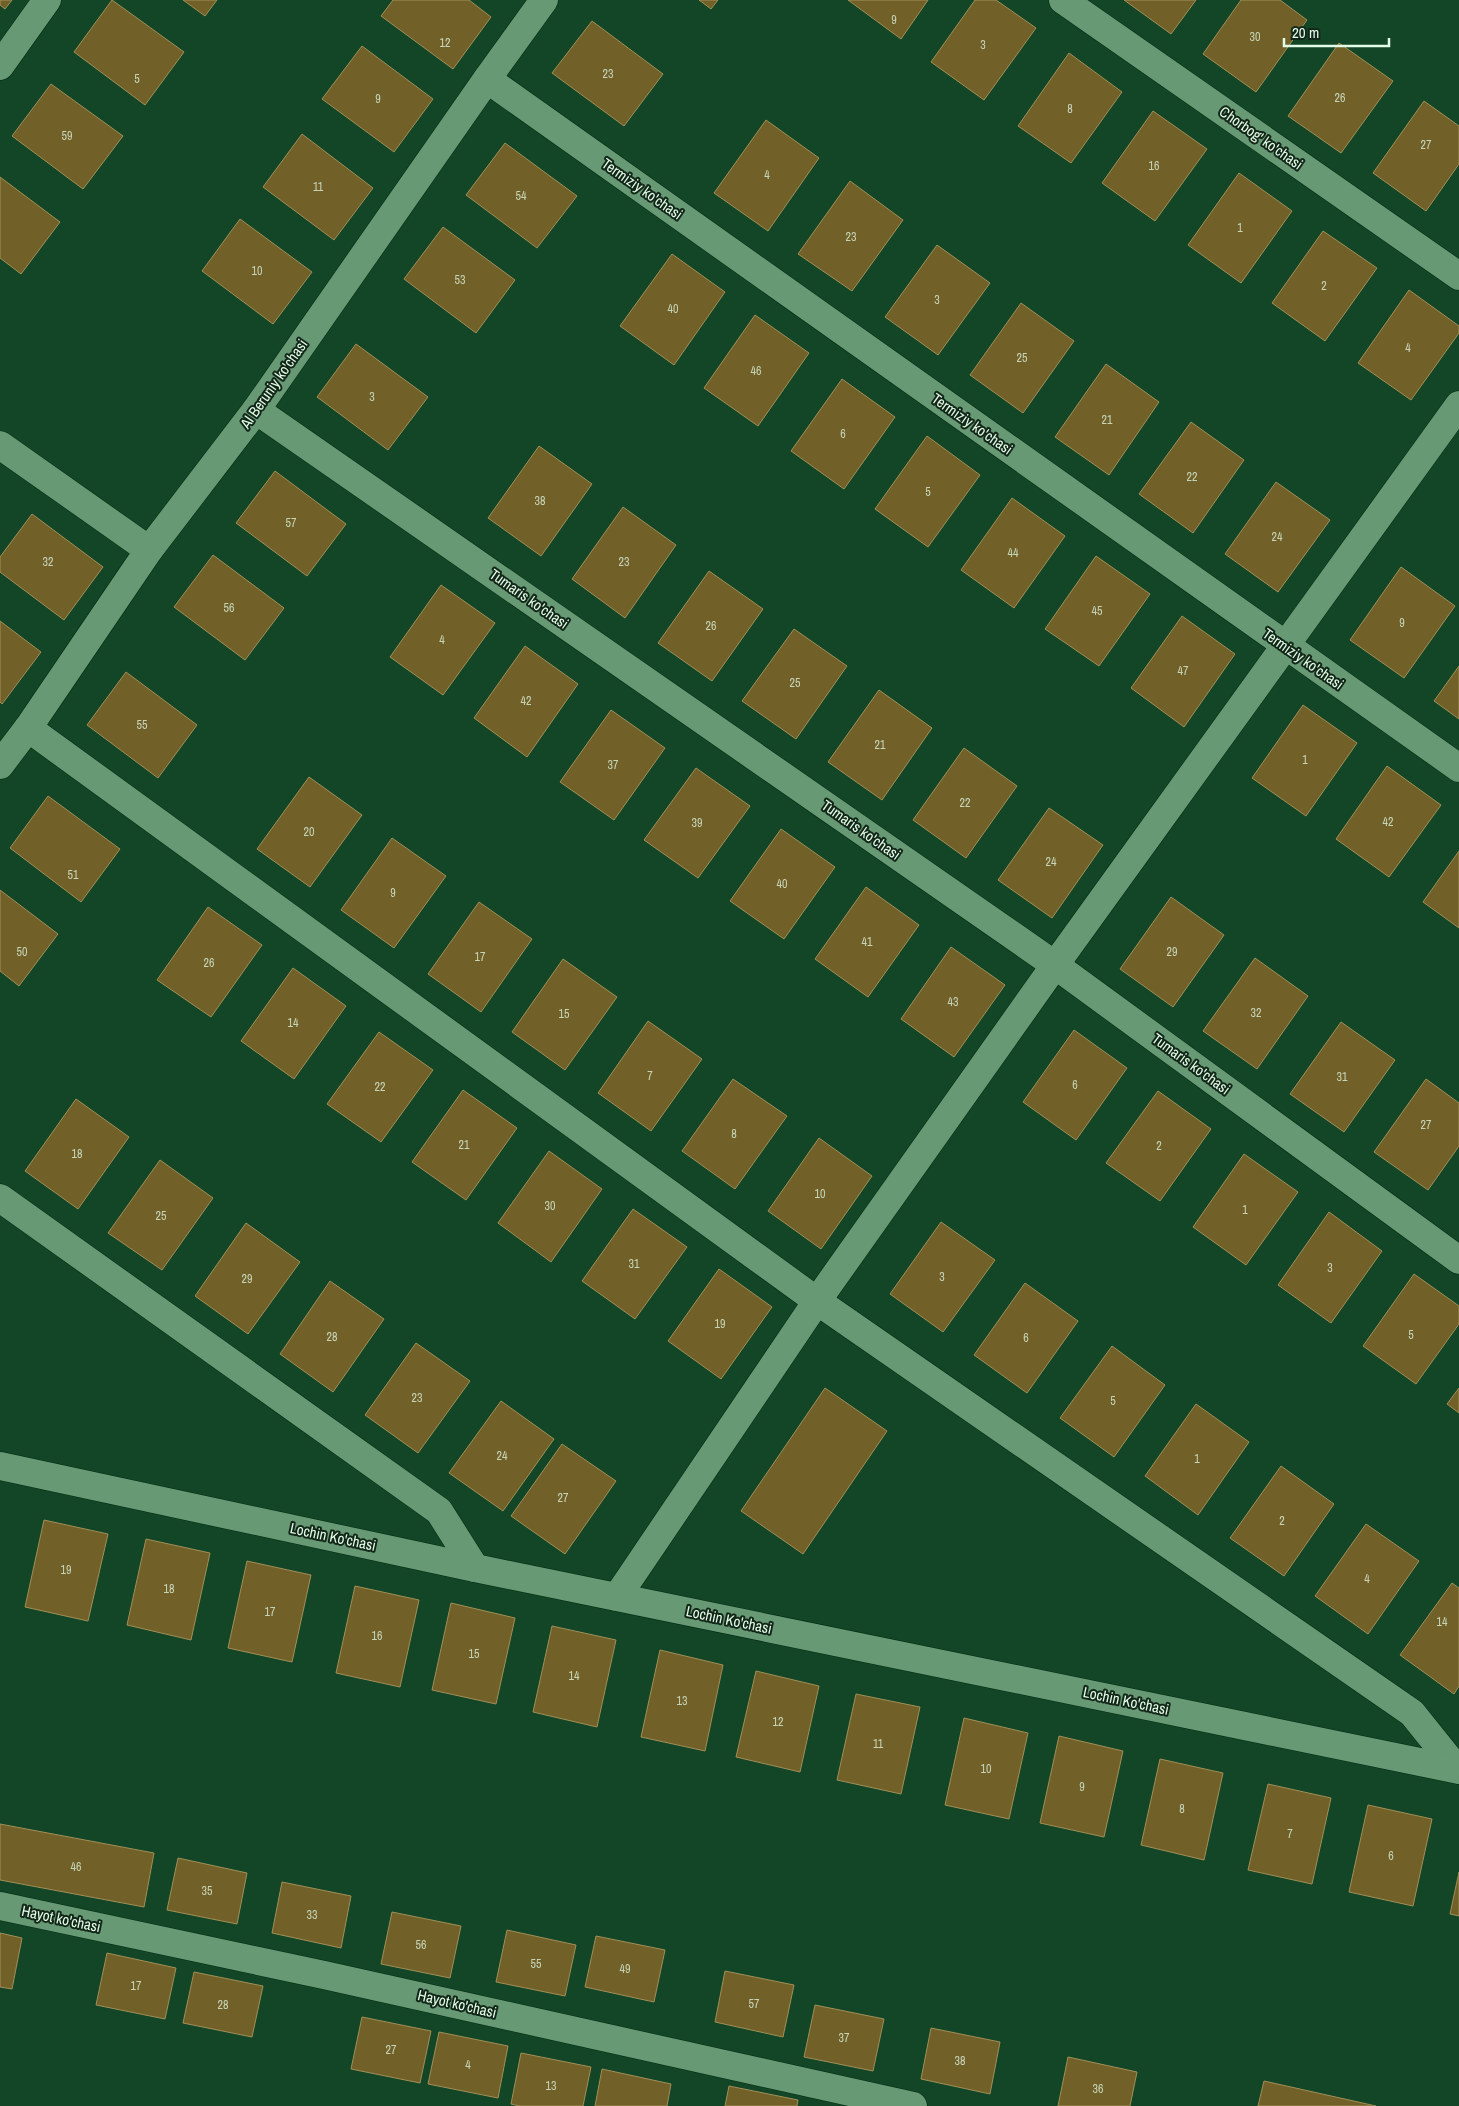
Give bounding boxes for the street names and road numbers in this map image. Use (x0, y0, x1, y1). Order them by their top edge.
street label: Chorbog' ko'chasi (1215, 101, 1307, 174)
street label: Termiziy ko'chasi (598, 153, 687, 224)
street label: Al Beruniy ko'chasi (234, 335, 312, 434)
street label: Termiziy ko'chasi (928, 388, 1017, 459)
street label: Tumaris ko'chasi (485, 564, 573, 634)
street label: Termiziy ko'chasi (1259, 623, 1348, 694)
street label: Tumaris ko'chasi (817, 795, 905, 865)
street label: Tumaris ko'chasi (1148, 1028, 1235, 1099)
street label: Lochin Ko'chasi (288, 1517, 378, 1556)
street label: Lochin Ko'chasi (684, 1600, 774, 1639)
street label: Lochin Ko'chasi (1081, 1681, 1171, 1720)
street label: Hayot ko'chasi (20, 1900, 103, 1937)
street label: Hayot ko'chasi (416, 1984, 499, 2023)

